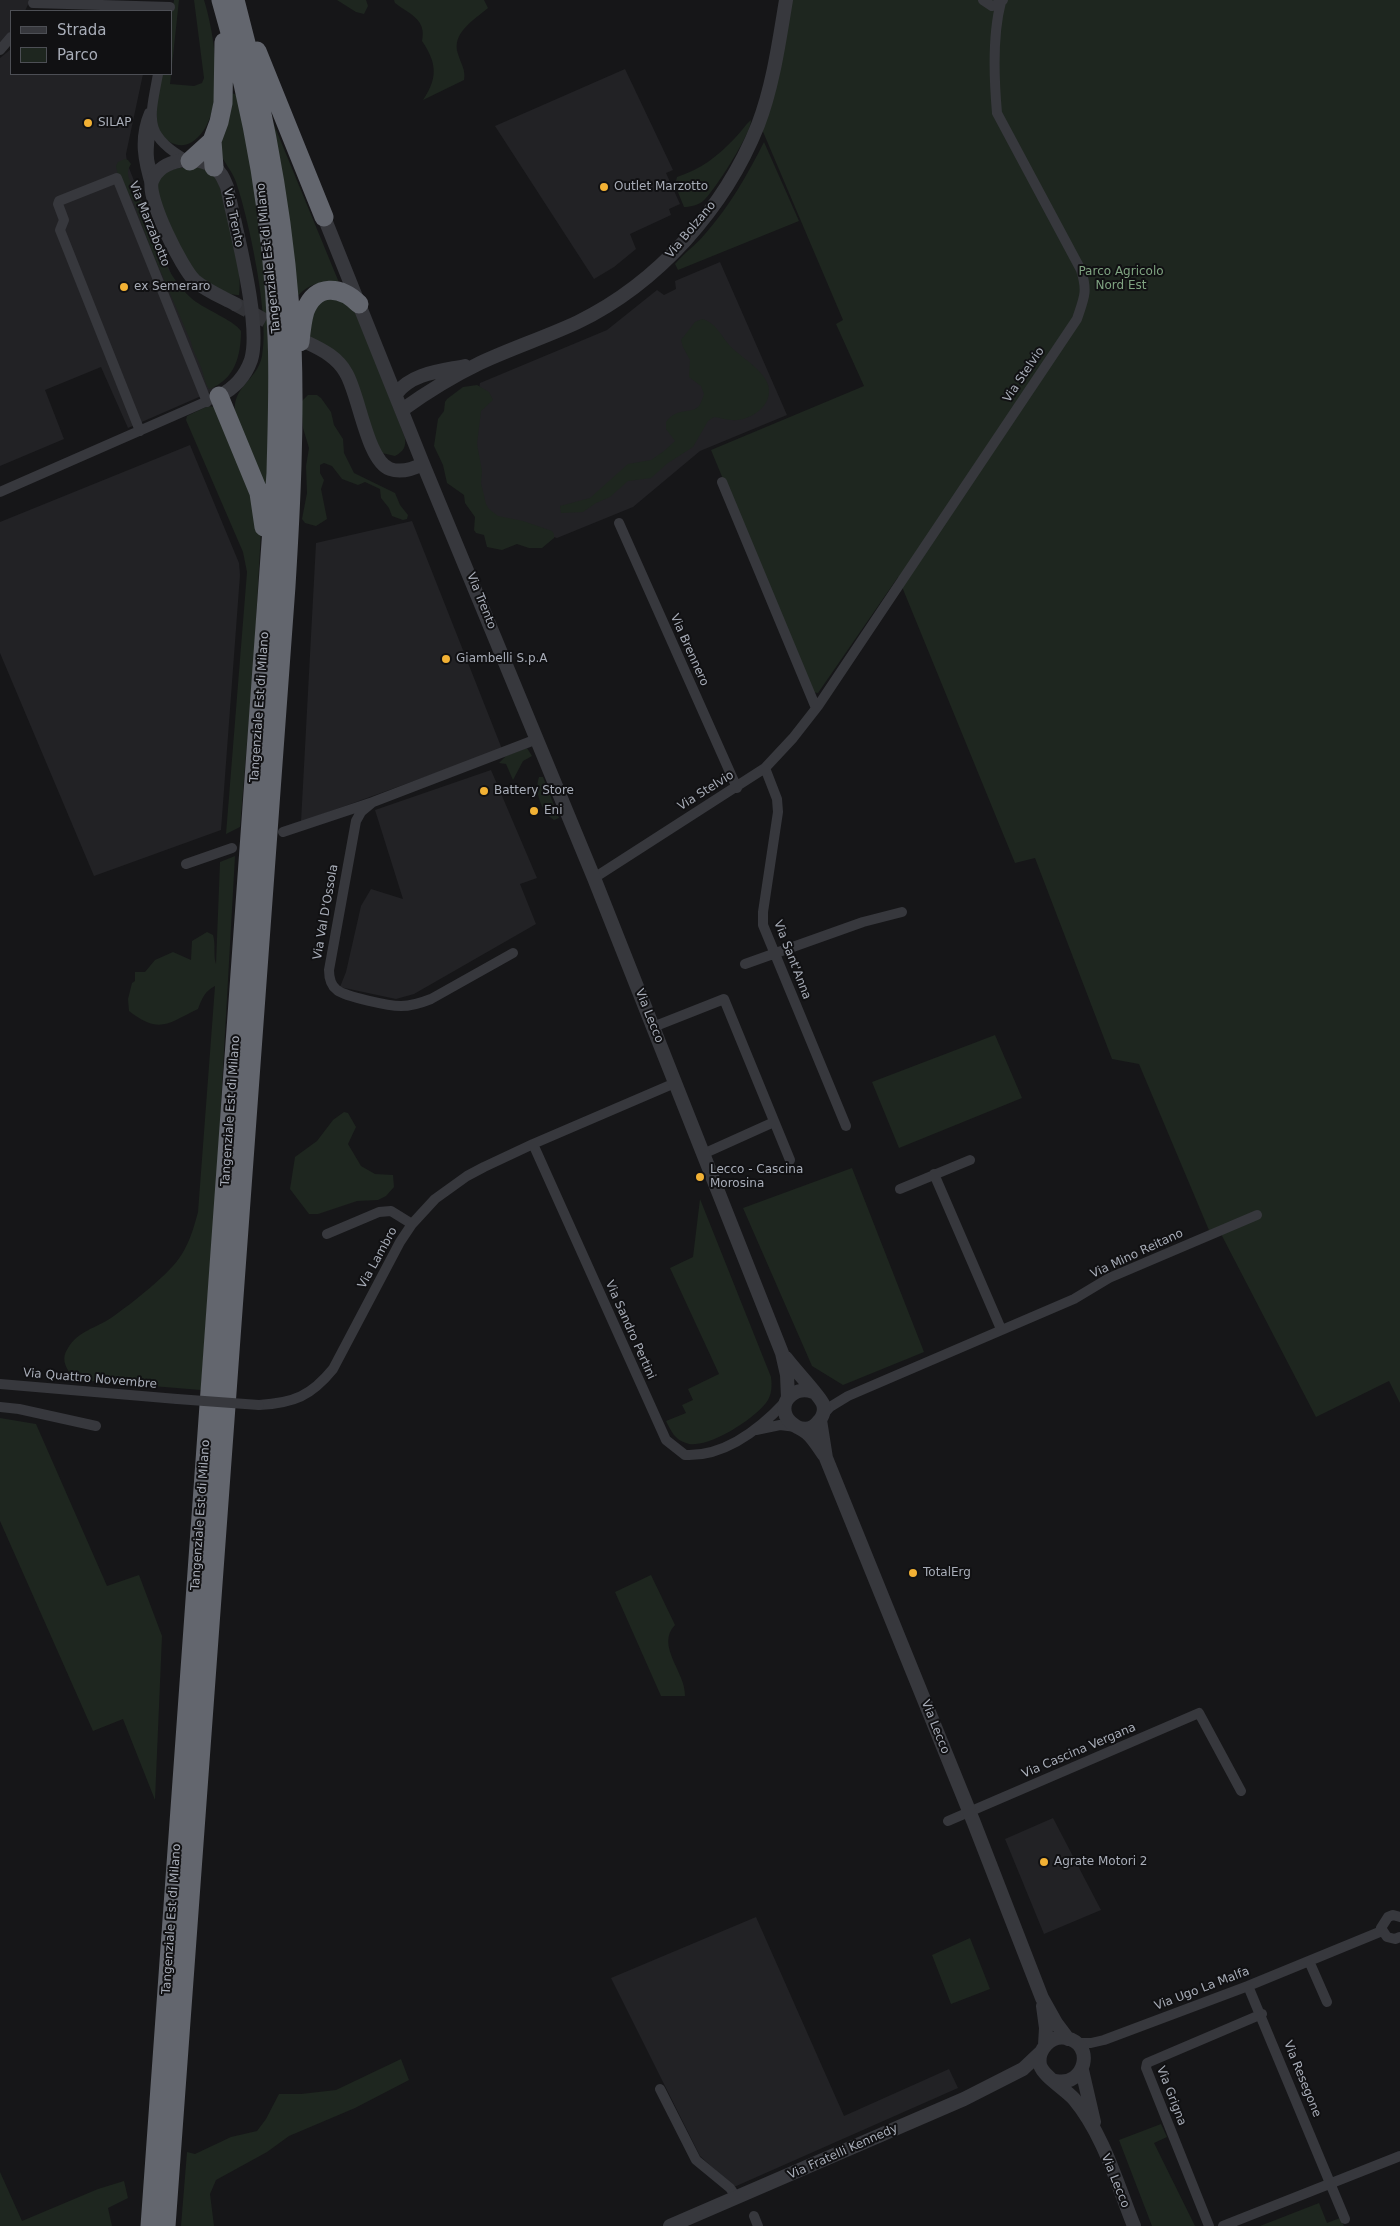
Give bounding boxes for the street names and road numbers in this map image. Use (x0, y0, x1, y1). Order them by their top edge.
street label: Via Marzabotto (125, 179, 173, 269)
street label: Tangenziale Est di Milano (254, 182, 284, 334)
street label: Via Trento (220, 187, 246, 249)
street label: Via Bolzano (663, 199, 719, 261)
street label: Via Stelvio (1000, 345, 1048, 405)
street label: Via Trento (463, 571, 499, 631)
street label: Via Brennero (667, 612, 711, 688)
street label: Tangenziale Est di Milano (248, 631, 272, 783)
street label: Via Stelvio (675, 768, 737, 814)
street label: Via Val D'Ossola (311, 863, 341, 961)
street label: Via Sant'Anna (770, 918, 814, 1002)
street label: Via Lecco (632, 987, 666, 1045)
street label: Tangenziale Est di Milano (219, 1035, 243, 1187)
street label: Via Lambro (355, 1225, 401, 1291)
street label: Via Mino Reitano (1088, 1226, 1186, 1282)
street label: Via Sandro Pertini (602, 1278, 658, 1382)
street label: Via Quattro Novembre (23, 1366, 157, 1392)
street label: Tangenziale Est di Milano (189, 1439, 213, 1591)
street label: Via Lecco (918, 1698, 952, 1756)
street label: Via Cascina Vergana (1020, 1720, 1138, 1782)
street label: Tangenziale Est di Milano (160, 1843, 184, 1995)
street label: Via Ugo La Malfa (1153, 1964, 1251, 2014)
street label: Via Resegone (1280, 2039, 1324, 2119)
street label: Via Grigna (1153, 2064, 1189, 2128)
street label: Via Fratelli Kennedy (786, 2121, 900, 2183)
street label: Via Lecco (1098, 2152, 1132, 2210)

